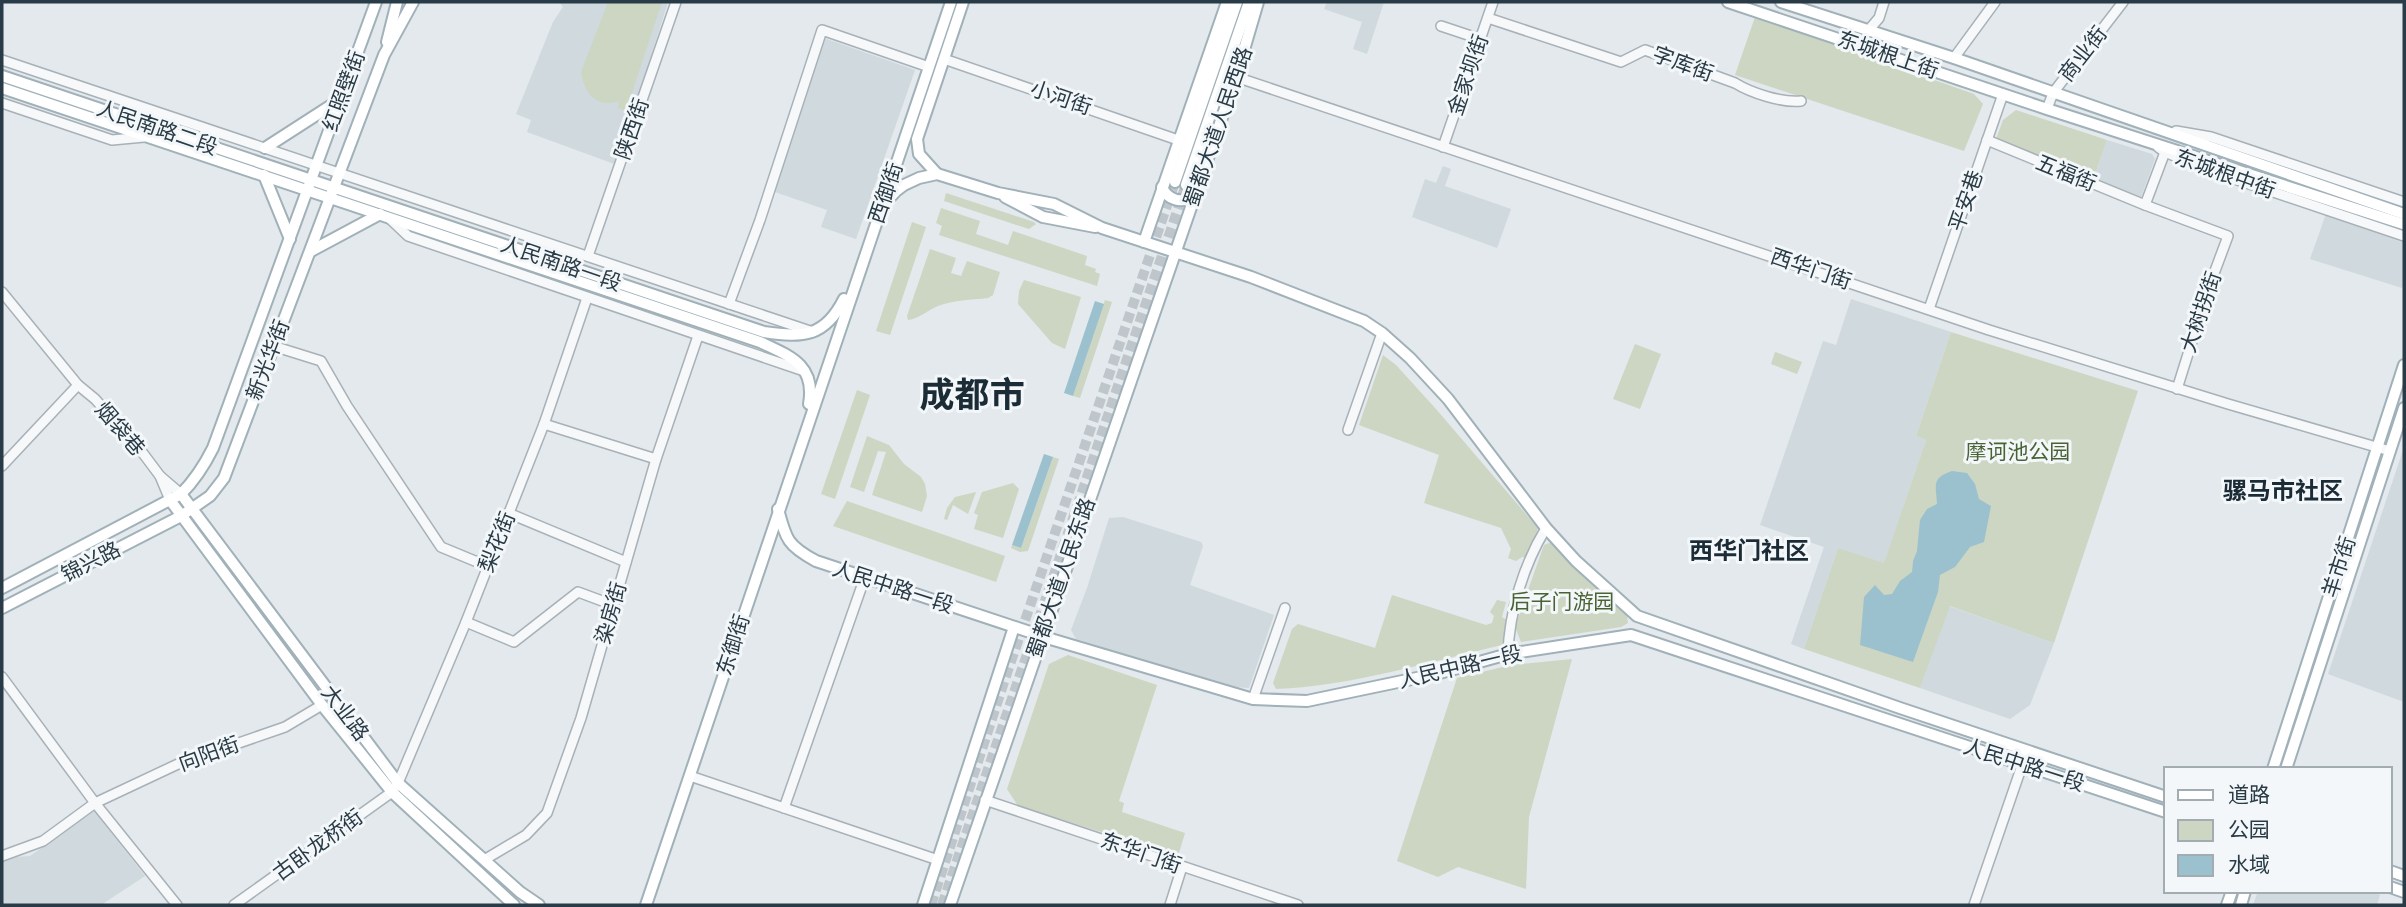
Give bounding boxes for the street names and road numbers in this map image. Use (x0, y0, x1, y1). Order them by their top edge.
street label: 商业街 (2053, 21, 2111, 86)
street label: 东城根上街 (1835, 25, 1942, 82)
street label: 金家坝街 (1441, 31, 1492, 118)
street label: 字库街 (1650, 40, 1717, 85)
street label: 蜀都大道人民西路 (1177, 43, 1256, 210)
street label: 红照壁街 (316, 47, 369, 134)
street label: 小河街 (1028, 75, 1095, 119)
street label: 人民南路二段 (94, 94, 221, 159)
street label: 陕西街 (609, 95, 653, 162)
street label: 东城根中街 (2172, 143, 2279, 202)
street label: 五福街 (2033, 148, 2100, 195)
street label: 西御街 (863, 159, 907, 226)
street label: 平安巷 (1943, 167, 1987, 234)
street label: 人民南路一段 (498, 230, 625, 295)
street label: 西华门街 (1768, 242, 1855, 293)
street label: 大树拐街 (2174, 268, 2225, 355)
street label: 新光华街 (240, 316, 293, 403)
street label: 烟袋巷 (91, 396, 151, 460)
street label: 蜀都大道人民东路 (1020, 494, 1099, 661)
street label: 梨花街 (472, 508, 519, 575)
street label: 羊市街 (2316, 533, 2359, 600)
street label: 锦兴路 (57, 535, 124, 586)
street label: 人民中路一段 (830, 554, 957, 617)
street label: 染房街 (589, 579, 630, 646)
street label: 东御街 (710, 611, 753, 678)
street label: 人民中路一段 (1395, 639, 1524, 692)
street label: 大业路 (317, 679, 375, 745)
street label: 向阳街 (175, 730, 242, 775)
street label: 人民中路一段 (1961, 732, 2088, 795)
street label: 古卧龙桥街 (267, 803, 367, 885)
street label: 东华门街 (1098, 826, 1185, 877)

